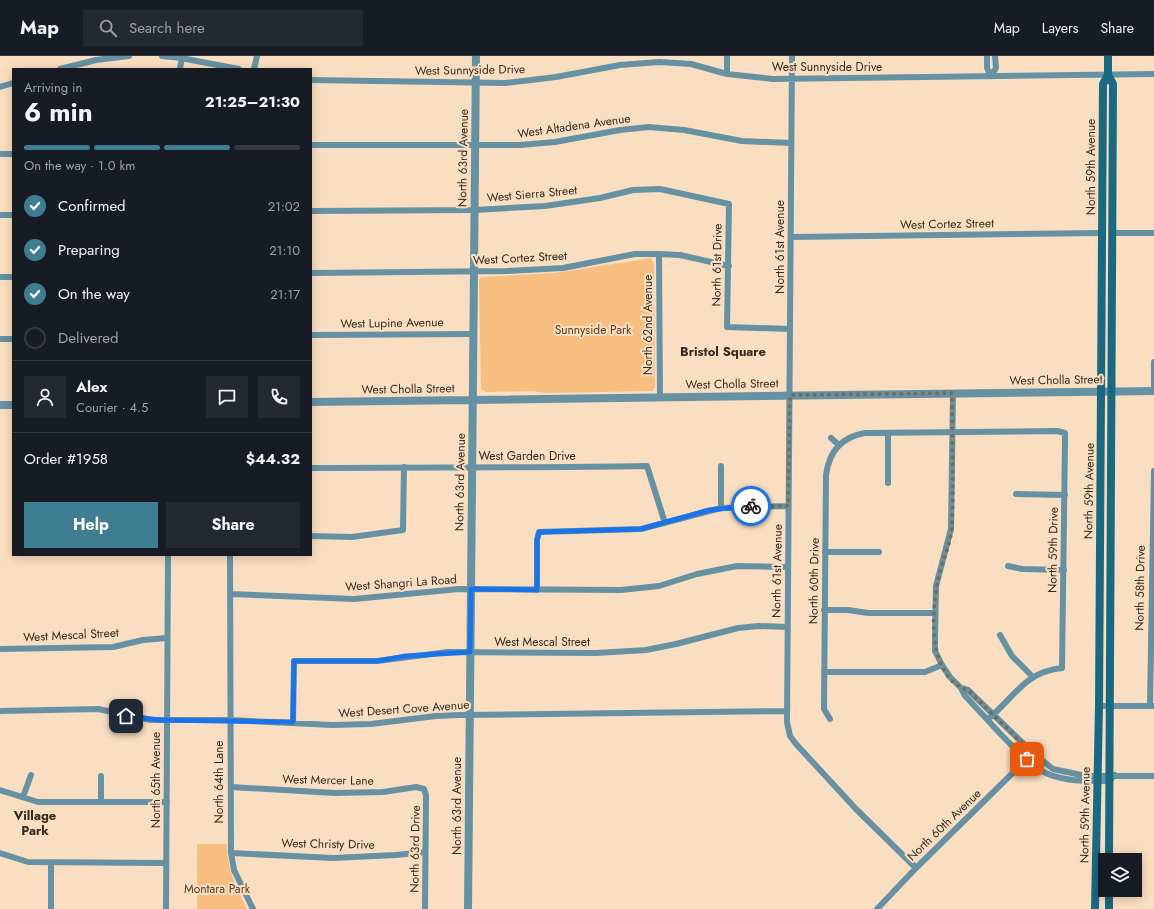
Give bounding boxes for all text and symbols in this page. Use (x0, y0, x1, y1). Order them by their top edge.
search box (83, 10, 363, 46)
text: Map (20, 14, 59, 41)
icon: search (97, 17, 119, 39)
text: Search here (129, 17, 205, 39)
text: Map (994, 18, 1020, 38)
text: Layers (1042, 18, 1078, 38)
text: Share (1100, 18, 1134, 38)
street label: West Sunnyside Drive (772, 58, 882, 76)
street label: West Sunnyside Drive (415, 60, 525, 80)
text: Arriving in (24, 78, 82, 97)
text: 21:25–21:30 (205, 91, 300, 113)
text: 6 min (24, 93, 93, 131)
street label: North 63rd Avenue (453, 109, 473, 207)
street label: West Altadena Avenue (516, 109, 632, 143)
street label: North 59th Avenue (1082, 119, 1100, 215)
text: On the way · 1.0 km (24, 156, 135, 175)
street label: West Sierra Street (486, 181, 578, 207)
icon: check (24, 195, 46, 217)
text: Confirmed (58, 195, 126, 217)
text: 21:02 (268, 197, 300, 216)
street label: North 61st Avenue (771, 200, 789, 294)
street label: West Cortez Street (900, 214, 994, 234)
street label: North 61st Drive (707, 223, 727, 307)
icon: check (24, 239, 46, 261)
text: Preparing (58, 239, 120, 261)
text: 21:10 (269, 241, 300, 260)
street label: West Cortez Street (473, 247, 567, 269)
street label: North 62nd Avenue (639, 275, 657, 375)
icon: check (24, 283, 46, 305)
text: On the way (58, 283, 130, 305)
text: 21:17 (270, 285, 300, 304)
street label: West Lupine Avenue (340, 313, 444, 333)
park label: Sunnyside Park (555, 321, 632, 339)
text: Delivered (58, 327, 119, 349)
district label: Bristol Square (680, 342, 767, 361)
street label: West Cholla Street (1009, 370, 1103, 390)
street label: West Cholla Street (685, 374, 779, 394)
button: person (24, 376, 66, 418)
text: Alex (76, 376, 107, 398)
button: chat (206, 376, 248, 418)
button: phone (258, 376, 300, 418)
street label: West Cholla Street (361, 379, 455, 399)
text: Courier · 4.5 (76, 398, 148, 417)
street label: North 63rd Avenue (450, 433, 470, 531)
street label: North 59th Avenue (1079, 443, 1099, 539)
street label: West Garden Drive (478, 447, 576, 465)
text: Order #1958 (24, 448, 108, 470)
text: $44.32 (246, 448, 300, 470)
courier (731, 486, 771, 526)
icon: bike (740, 495, 762, 517)
button: Help (24, 502, 158, 548)
button: Share (166, 502, 300, 548)
street label: North 59th Drive (1043, 507, 1063, 593)
street label: North 61st Avenue (767, 524, 787, 618)
street label: North 60th Drive (804, 538, 824, 624)
street label: North 58th Drive (1130, 545, 1150, 631)
street label: West Shangri La Road (345, 570, 457, 596)
street label: West Mescal Street (23, 624, 119, 646)
street label: West Mescal Street (494, 633, 590, 651)
street label: West Desert Cove Avenue (338, 695, 470, 723)
pin (109, 699, 143, 733)
icon: home (115, 705, 137, 727)
street label: North 65th Avenue (147, 732, 165, 828)
street label: North 64th Lane (210, 740, 228, 824)
pin (1010, 742, 1044, 776)
icon: bag (1016, 748, 1038, 770)
street label: North 63rd Avenue (448, 757, 466, 855)
street label: North 59th Avenue (1075, 767, 1095, 863)
street label: West Mercer Lane (282, 770, 374, 790)
street label: North 60th Avenue (903, 785, 985, 865)
street label: North 63rd Drive (405, 805, 425, 893)
district label: Village Park (13, 806, 57, 840)
street label: West Christy Drive (281, 834, 375, 854)
map controls (1098, 853, 1142, 897)
button: layers (1098, 853, 1142, 897)
park label: Montara Park (184, 880, 251, 898)

